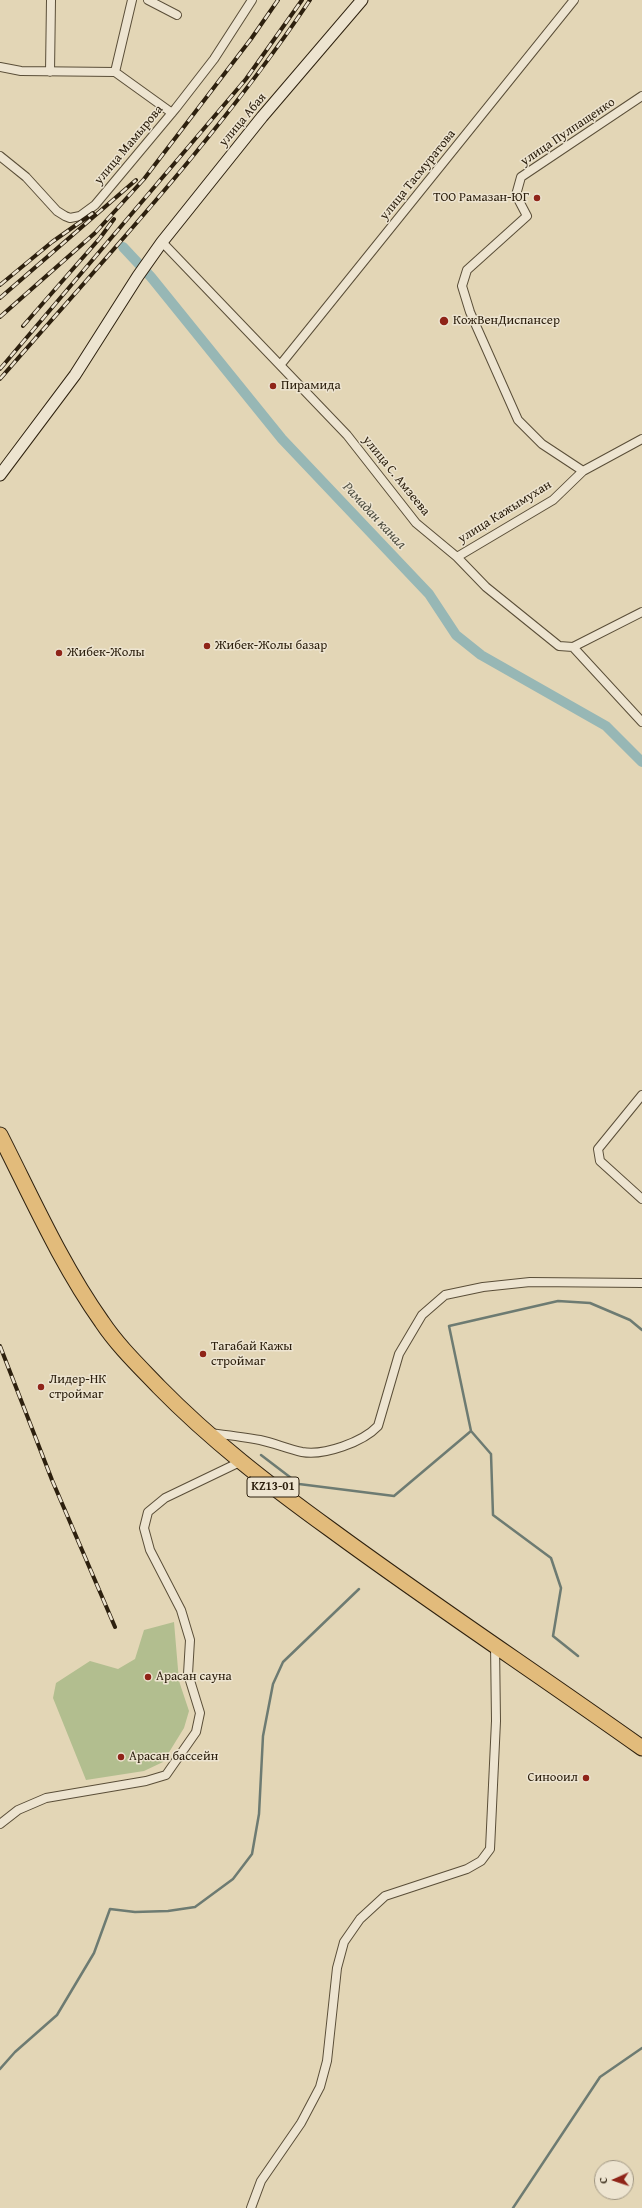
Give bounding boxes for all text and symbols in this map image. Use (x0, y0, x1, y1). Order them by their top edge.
street label: улица Абая (216, 90, 270, 150)
street label: улица Пулпащенко (518, 95, 618, 169)
street label: улица Мамырова (91, 102, 167, 188)
street label: улица Тасмуратова (377, 127, 459, 223)
place label: ТОО Рамазан-ЮГ (433, 190, 529, 206)
marker: ТОО Рамазан-ЮГ (532, 193, 542, 203)
place label: КожВенДиспансер (453, 313, 560, 329)
marker: КожВенДиспансер (438, 315, 450, 327)
place label: Пирамида (281, 378, 341, 394)
marker: Пирамида (268, 381, 278, 391)
street label: улица С. Амзеева (359, 433, 433, 519)
street label: улица Кажымухан (455, 477, 555, 547)
water label: Рамадан канал (339, 479, 409, 553)
place label: Жибек-Жолы базар (215, 638, 327, 654)
marker: Жибек-Жолы базар (202, 641, 212, 651)
place label: Жибек-Жолы (67, 645, 145, 661)
marker: Жибек-Жолы (54, 648, 64, 658)
place label: Тагабай Кажы строймаг (211, 1339, 292, 1370)
marker: Тагабай Кажы строймаг (198, 1349, 208, 1359)
place label: Лидер-НК строймаг (49, 1372, 106, 1403)
marker: Лидер-НК строймаг (36, 1382, 46, 1392)
road number: KZ13-01 (247, 1477, 299, 1497)
place label: Арасан сауна (156, 1669, 232, 1685)
marker: Арасан сауна (143, 1672, 153, 1682)
place label: Арасан бассейн (129, 1749, 218, 1765)
marker: Арасан бассейн (116, 1752, 126, 1762)
place label: Синооил (528, 1770, 578, 1786)
marker: Синооил (581, 1773, 591, 1783)
north arrow (594, 2160, 634, 2200)
text: С (595, 2177, 611, 2184)

